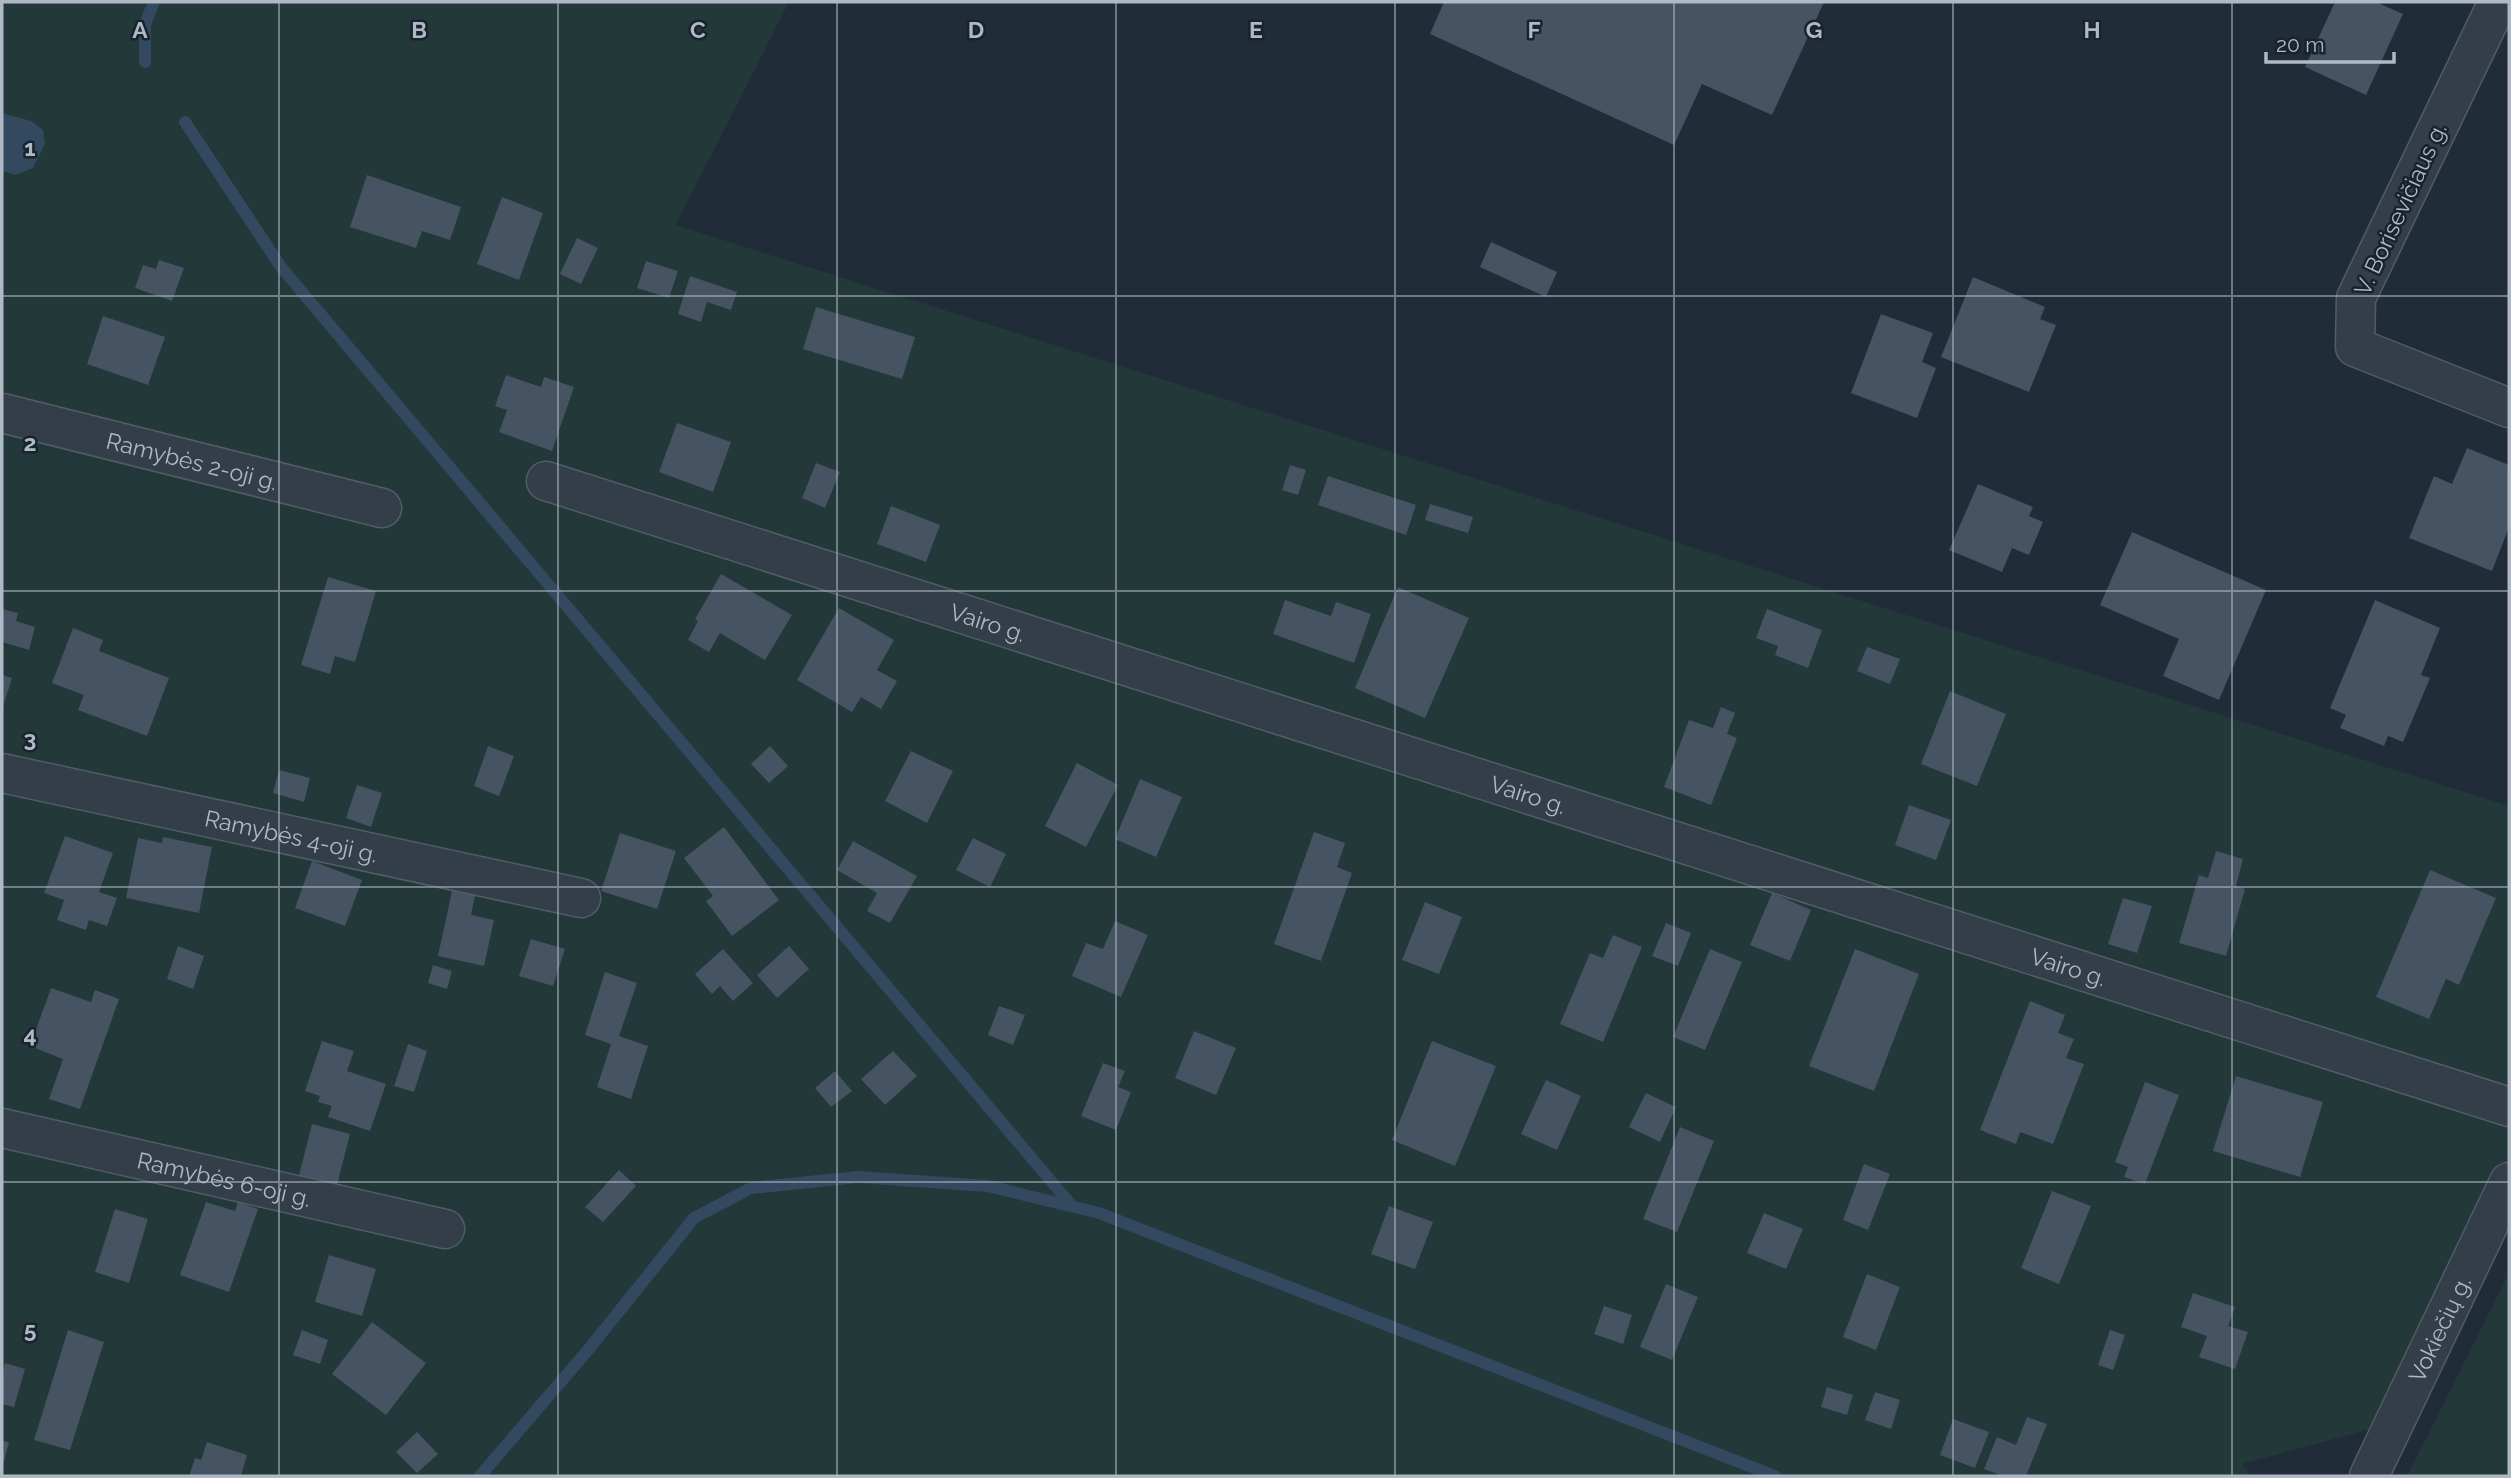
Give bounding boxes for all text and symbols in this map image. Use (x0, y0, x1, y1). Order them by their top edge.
text: A (132, 16, 148, 43)
text: B (411, 16, 427, 43)
text: C (690, 16, 706, 43)
text: D (968, 16, 984, 43)
text: E (1249, 16, 1263, 43)
text: F (1527, 16, 1541, 43)
text: G (1806, 16, 1822, 43)
text: H (2083, 16, 2101, 43)
scale bar (2266, 21, 2394, 65)
text: 20 m (2276, 32, 2324, 57)
street label: V. Borisevičiaus g. (2348, 118, 2452, 300)
text: 1 (24, 134, 36, 161)
street label: Ramybės 2-oji g. (104, 426, 281, 495)
text: 2 (24, 429, 36, 456)
street label: Vairo g. (947, 597, 1029, 647)
text: 3 (24, 725, 36, 752)
street label: Vairo g. (1487, 770, 1569, 819)
street label: Ramybės 4-oji g. (202, 804, 380, 867)
street label: Vairo g. (2027, 942, 2110, 991)
text: 4 (23, 1021, 37, 1048)
street label: Ramybės 6-oji g. (135, 1146, 314, 1212)
street label: Vokiečių g. (2402, 1271, 2476, 1386)
text: 5 (24, 1316, 37, 1343)

